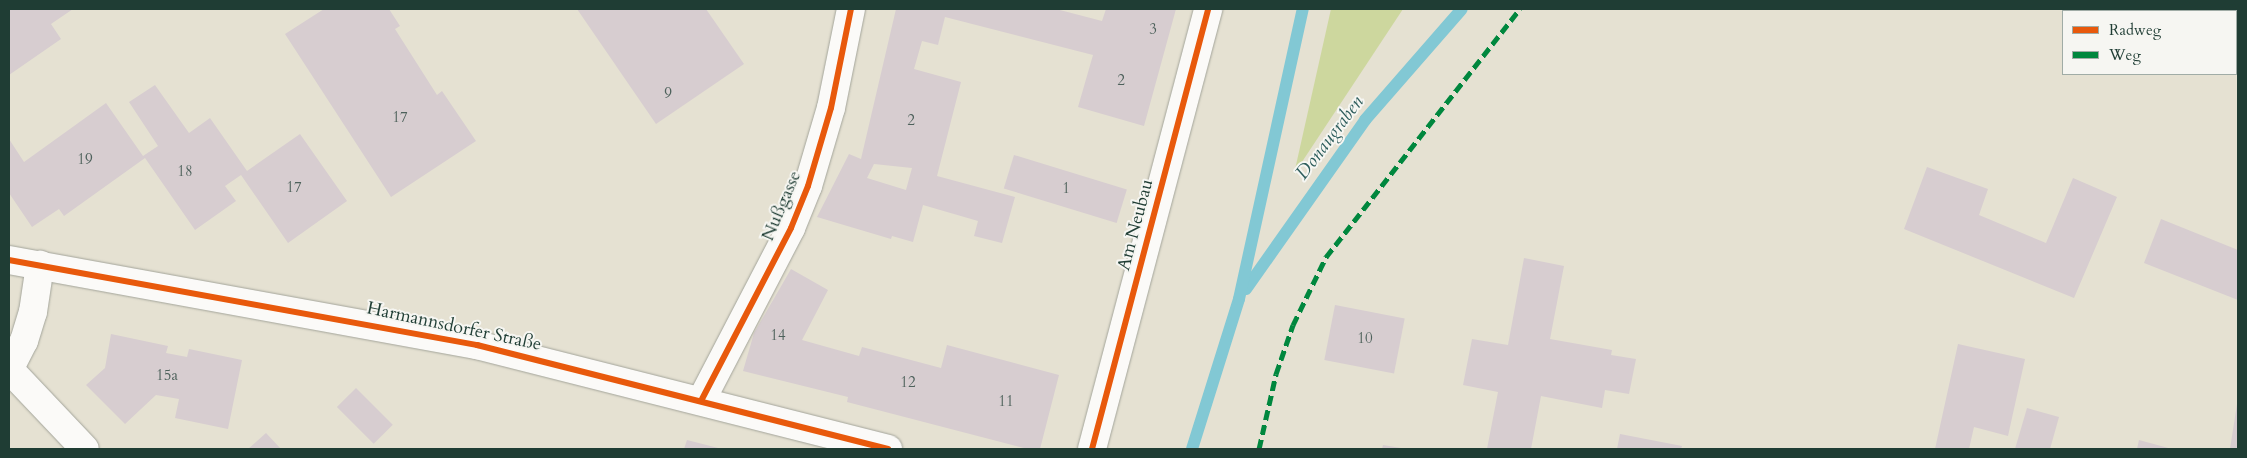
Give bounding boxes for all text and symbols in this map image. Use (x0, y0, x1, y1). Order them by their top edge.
legend (2062, 10, 2237, 75)
text: Radweg (2109, 20, 2161, 40)
house number: 3 (1149, 21, 1157, 39)
text: Weg (2109, 45, 2141, 65)
house number: 2 (1117, 72, 1125, 90)
house number: 9 (664, 85, 672, 103)
water label: Donaugraben (1291, 92, 1369, 184)
house number: 17 (392, 109, 408, 127)
house number: 2 (907, 112, 915, 130)
house number: 19 (77, 151, 93, 169)
house number: 18 (177, 163, 193, 181)
street label: Nußgasse (758, 168, 806, 244)
street label: Am Neubau (1113, 177, 1159, 273)
house number: 17 (286, 179, 302, 197)
house number: 1 (1062, 180, 1070, 198)
street label: Harmannsdorfer Straße (365, 298, 543, 356)
house number: 14 (770, 327, 786, 345)
house number: 10 (1357, 330, 1373, 348)
house number: 15a (156, 367, 178, 385)
house number: 12 (900, 374, 916, 392)
house number: 11 (998, 393, 1014, 411)

